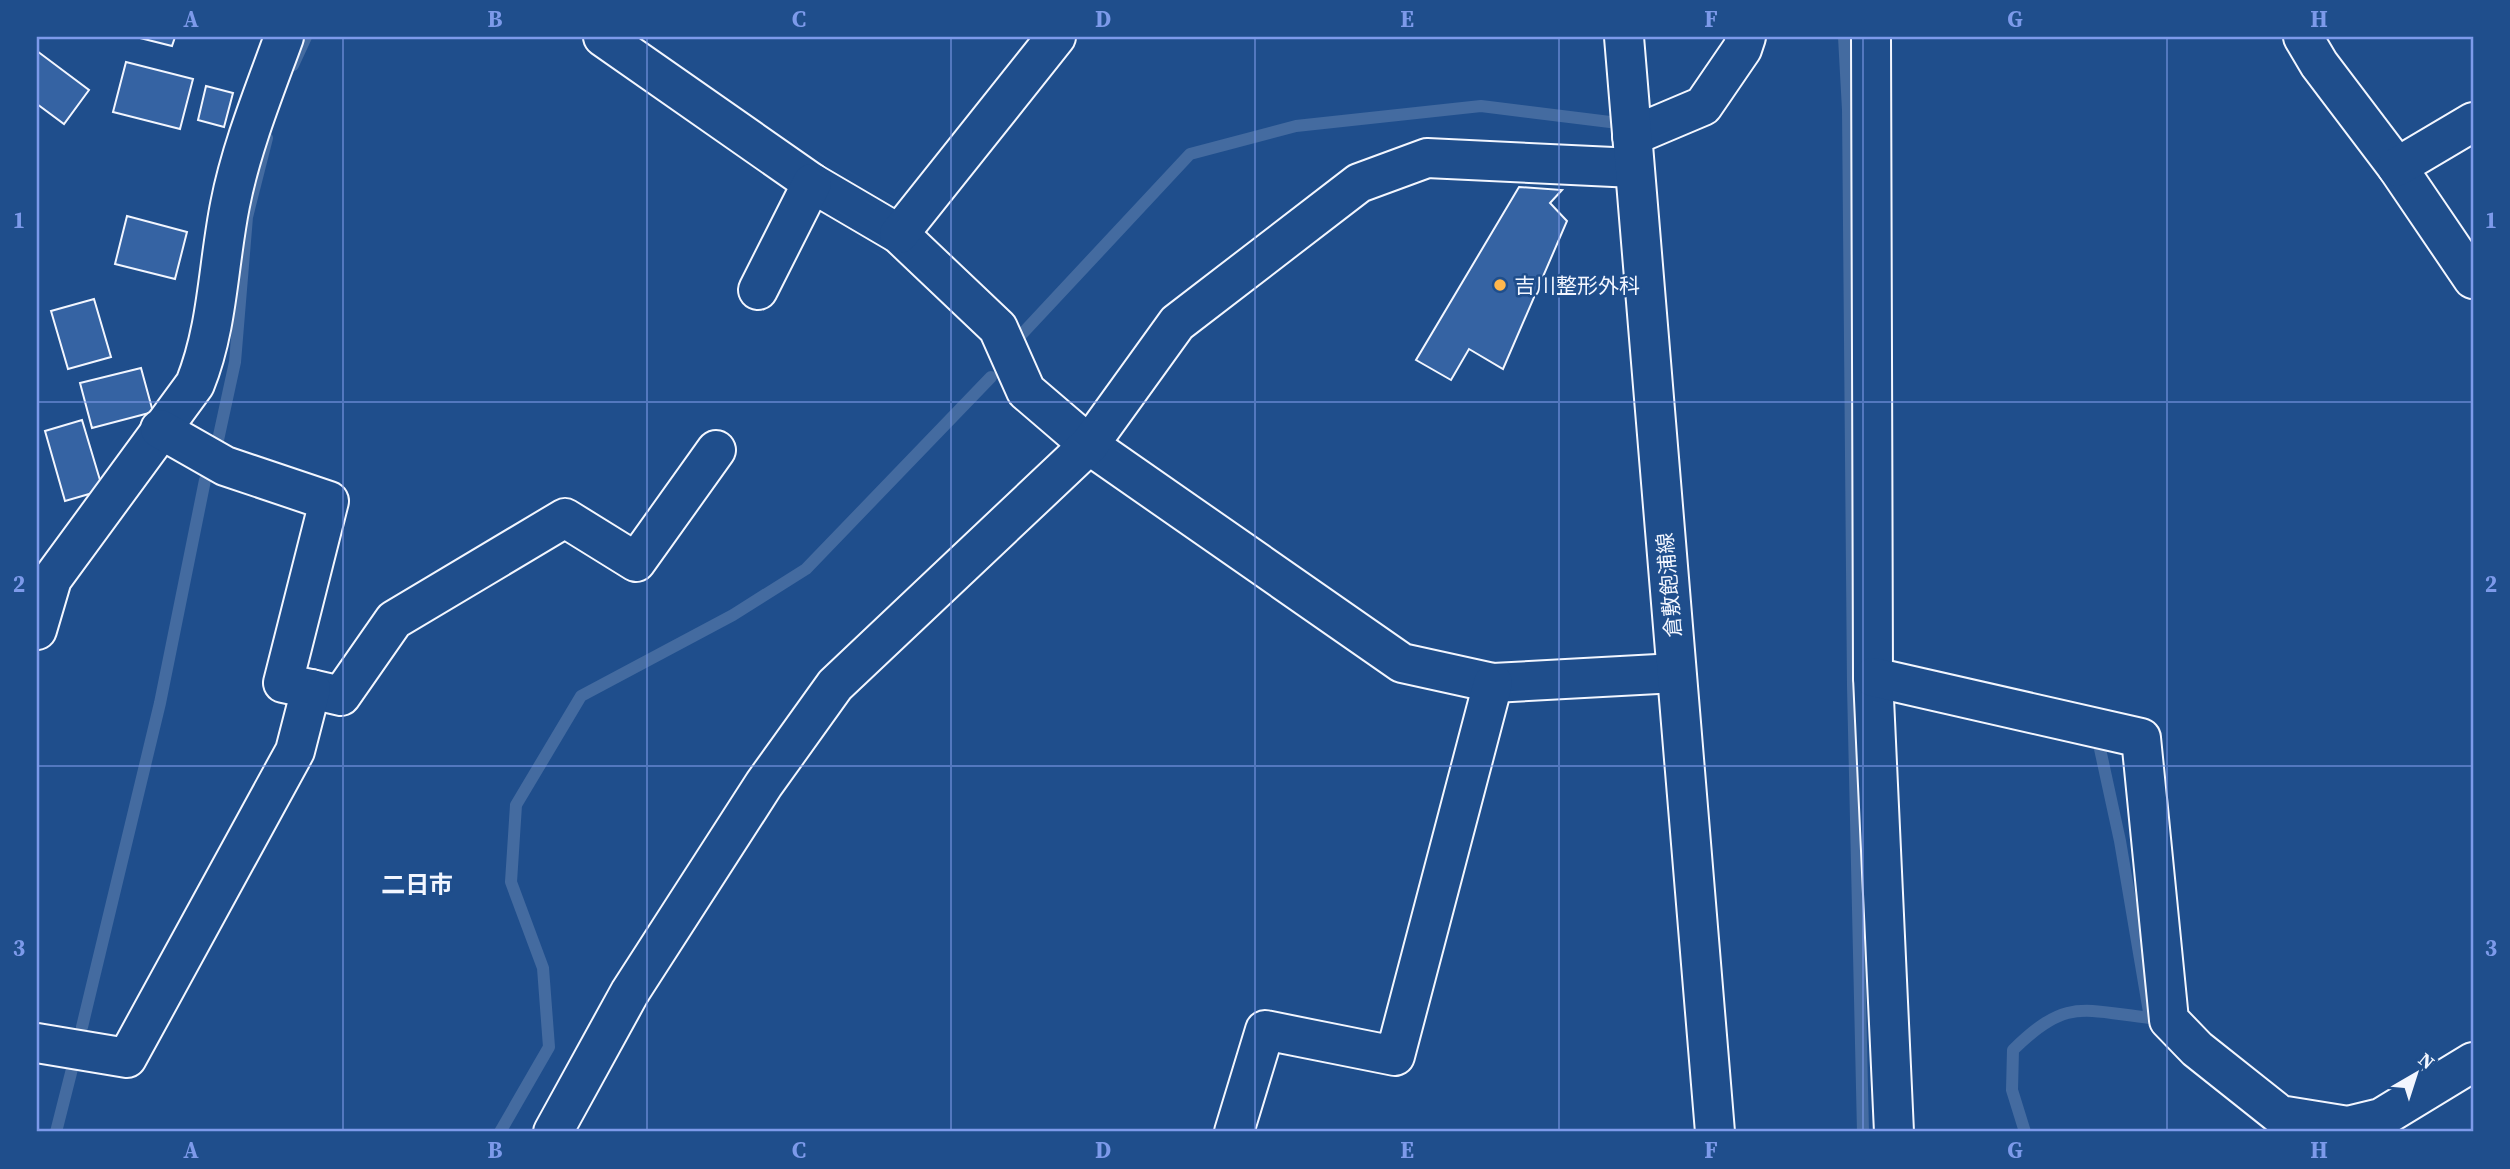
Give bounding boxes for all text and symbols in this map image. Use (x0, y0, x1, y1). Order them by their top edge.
text: A (183, 3, 199, 35)
text: B (488, 3, 503, 35)
text: C (792, 3, 806, 35)
text: D (1095, 3, 1111, 35)
text: E (1400, 3, 1414, 35)
text: F (1704, 3, 1718, 35)
text: G (2007, 3, 2023, 35)
text: H (2310, 3, 2328, 35)
text: 1 (13, 204, 25, 236)
text: 1 (2485, 204, 2497, 236)
place label: 吉川整形外科 (1514, 271, 1640, 300)
marker: 吉川整形外科 (1492, 277, 1508, 293)
street label: 倉敷飽浦線 (1650, 531, 1688, 639)
text: 2 (13, 568, 25, 600)
text: 2 (2485, 568, 2497, 600)
district label: 二日市 (381, 868, 453, 901)
text: 3 (13, 932, 25, 964)
text: 3 (2485, 932, 2497, 964)
north arrow (2380, 1040, 2450, 1110)
text: N (2413, 1046, 2440, 1075)
text: A (183, 1134, 199, 1166)
text: B (488, 1134, 503, 1166)
text: C (792, 1134, 806, 1166)
text: D (1095, 1134, 1111, 1166)
text: E (1400, 1134, 1414, 1166)
text: F (1704, 1134, 1718, 1166)
text: G (2007, 1134, 2023, 1166)
text: H (2310, 1134, 2328, 1166)

